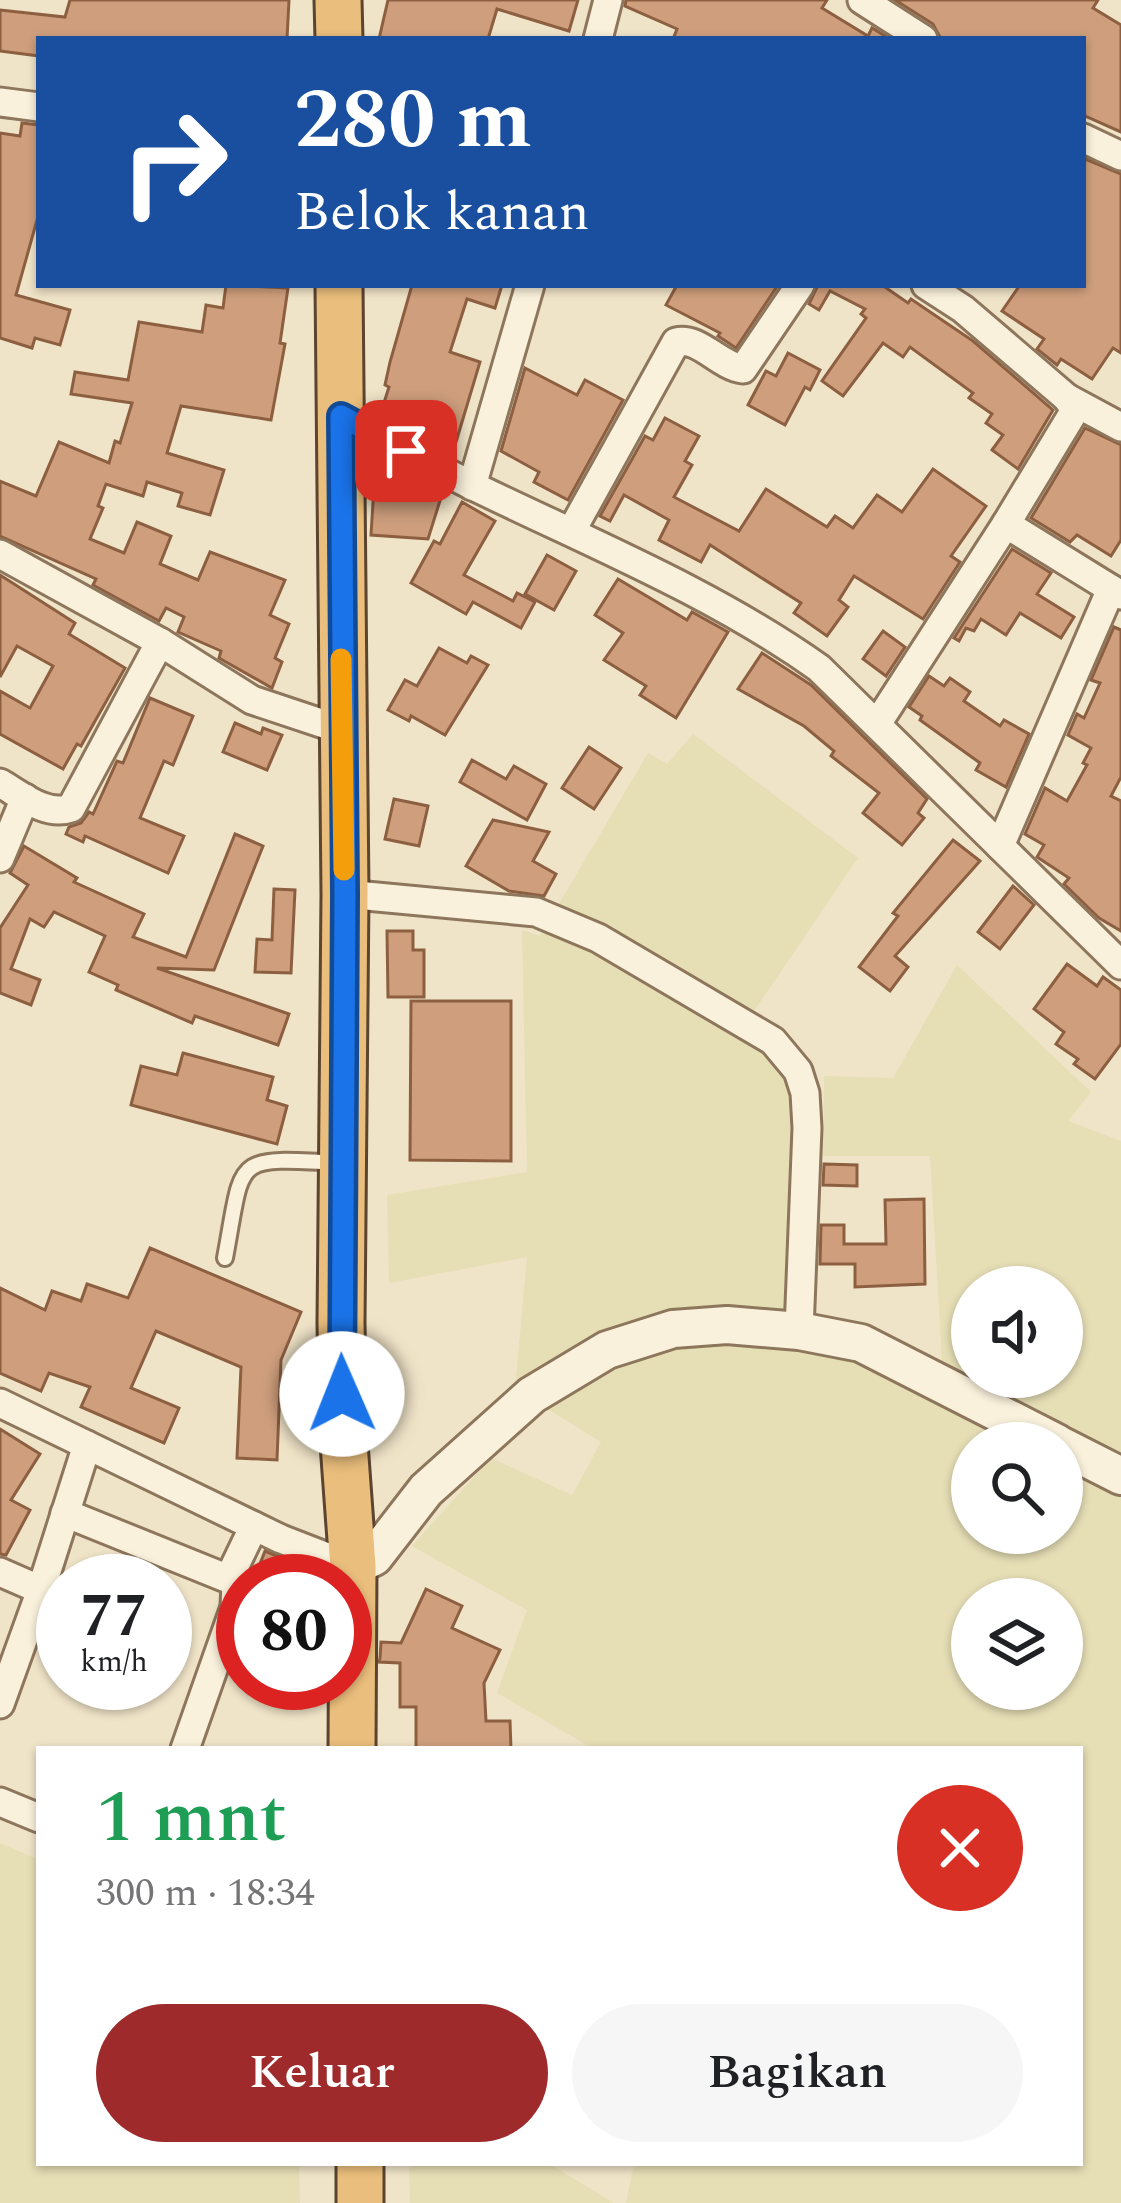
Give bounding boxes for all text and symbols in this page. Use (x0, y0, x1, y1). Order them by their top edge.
text: 280 m (294, 57, 532, 185)
icon: right (96, 84, 252, 240)
text: Belok kanan (294, 172, 590, 254)
pin (355, 400, 457, 502)
icon: arrive (373, 418, 439, 484)
map controls (951, 1266, 1083, 1710)
button: sound (951, 1266, 1083, 1398)
position arrow (279, 1331, 405, 1457)
button: search (951, 1422, 1083, 1554)
speed limit sign: 80 (216, 1554, 372, 1710)
text: 77 (80, 1571, 148, 1663)
button: layers (951, 1578, 1083, 1710)
text: km/h (80, 1639, 148, 1685)
text: 1 mnt (96, 1764, 287, 1873)
button: close (897, 1785, 1023, 1911)
text: 300 m · 18:34 (96, 1864, 315, 1923)
button: Keluar (96, 2004, 548, 2142)
button: Bagikan (572, 2004, 1023, 2142)

